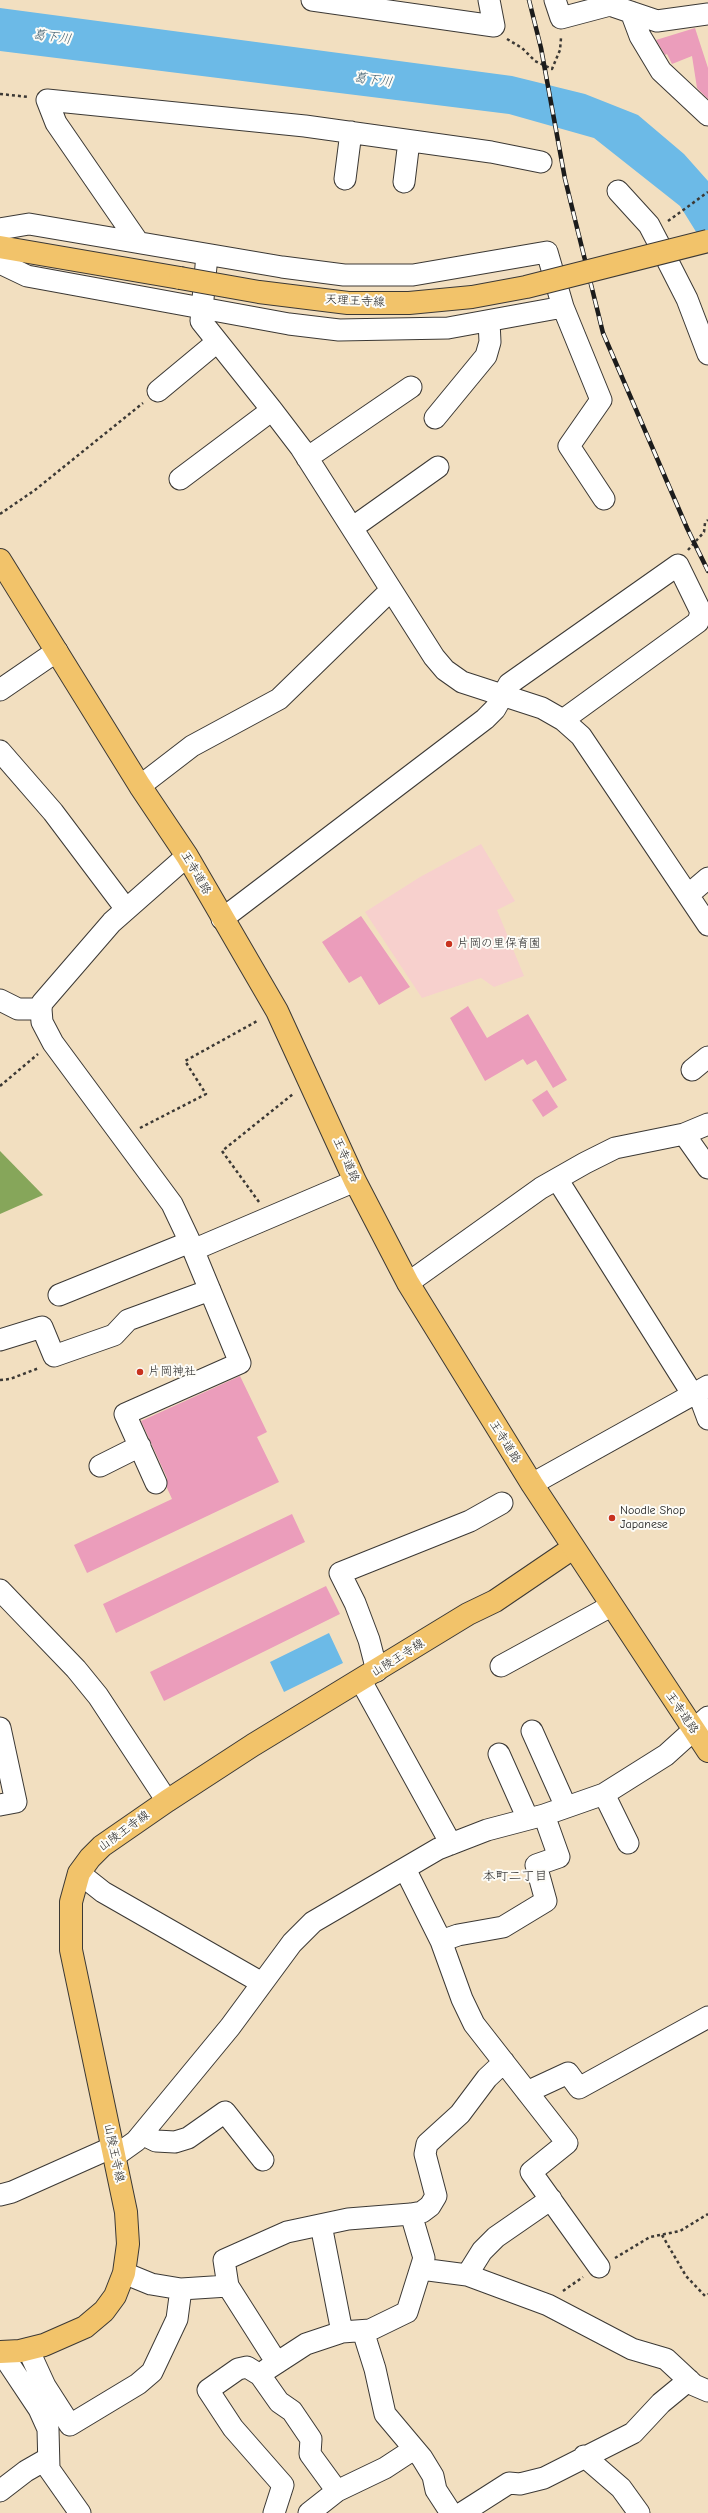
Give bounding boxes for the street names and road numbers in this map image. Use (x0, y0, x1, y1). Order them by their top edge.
street label: 天理王寺線 (325, 292, 385, 310)
street label: 王寺道路 (178, 849, 214, 897)
street label: 王寺道路 (330, 1135, 362, 1185)
street label: 王寺道路 (486, 1418, 524, 1466)
street label: 山陵王寺線 (369, 1636, 427, 1680)
street label: 王寺道路 (663, 1689, 701, 1737)
street label: 山陵王寺線 (95, 1808, 153, 1854)
street label: 山陵王寺線 (101, 2122, 127, 2184)

